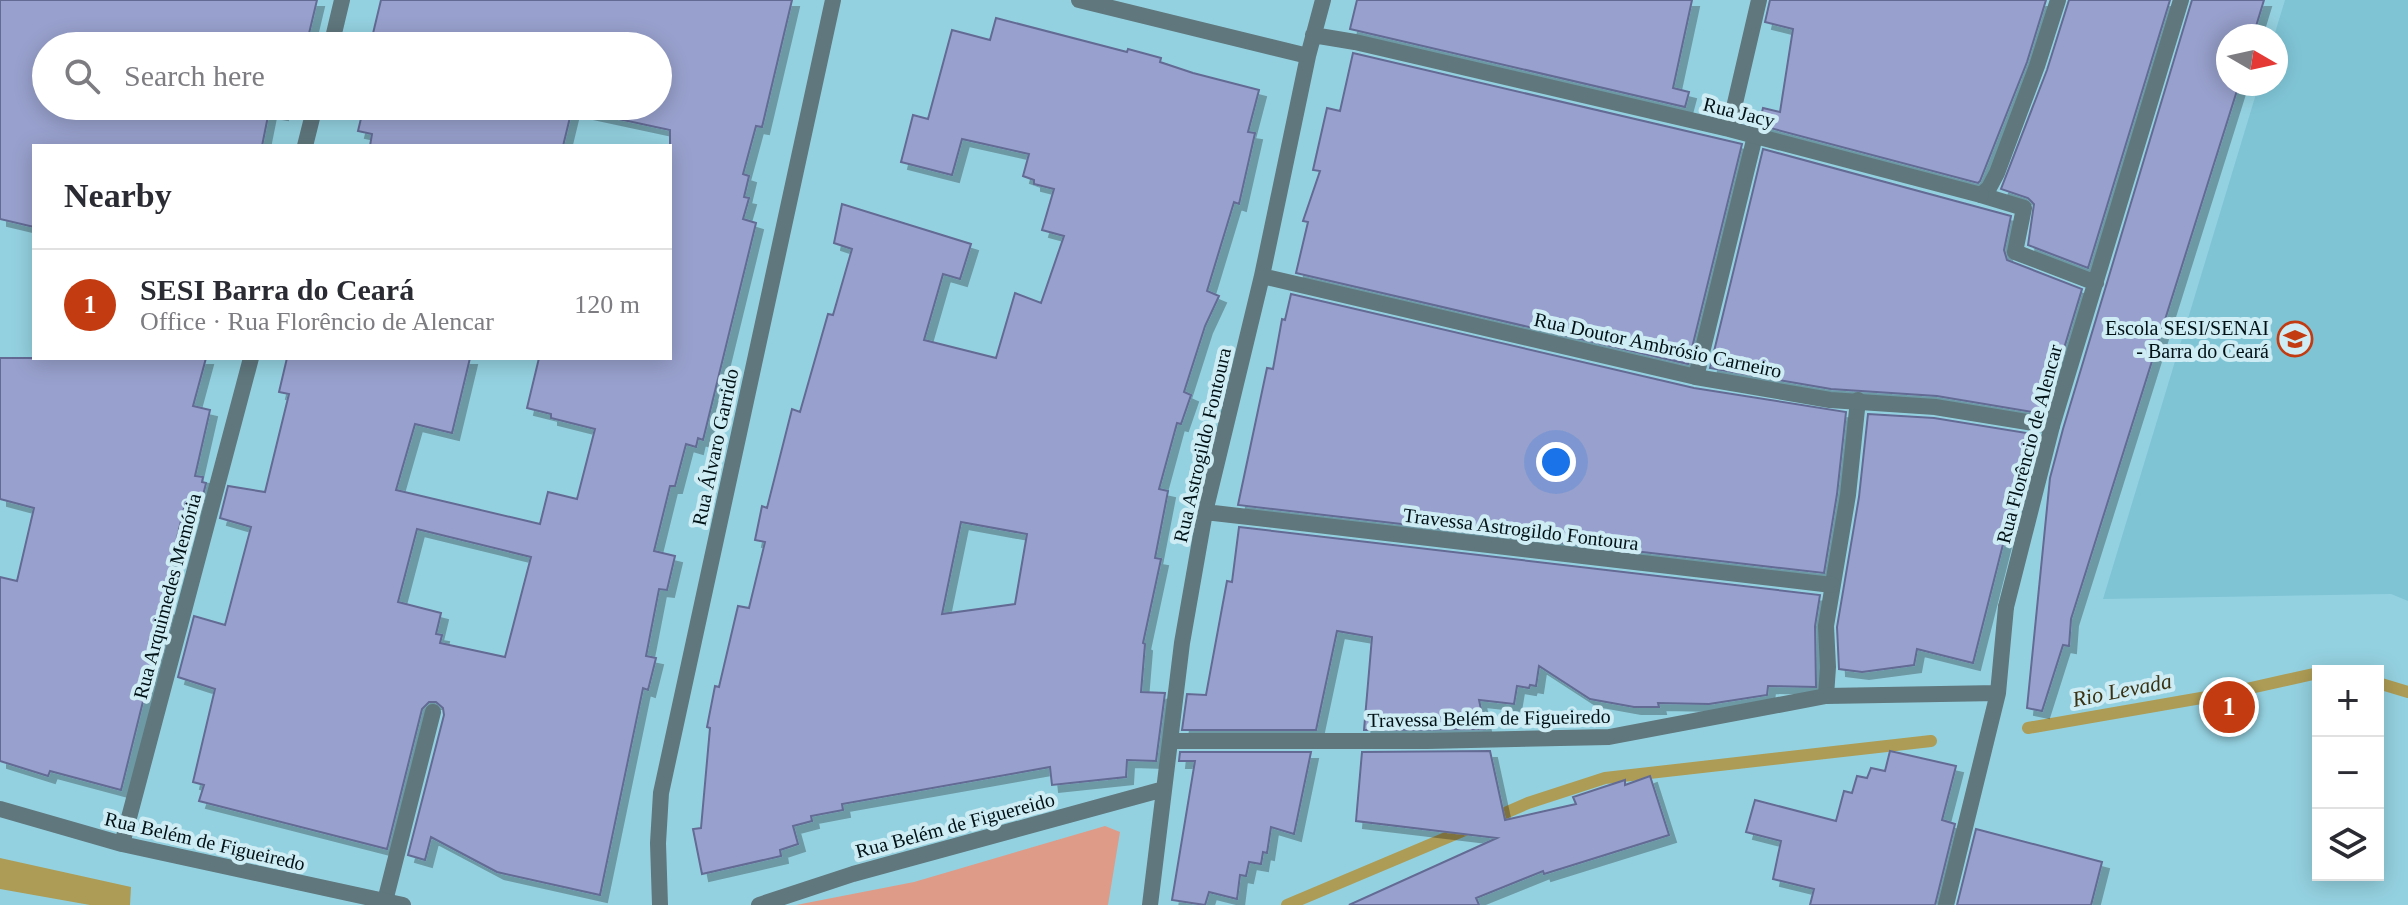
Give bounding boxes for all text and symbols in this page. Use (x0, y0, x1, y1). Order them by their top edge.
north arrow (2216, 24, 2288, 96)
search box (32, 32, 672, 120)
icon: search (60, 54, 104, 98)
text: Search here (124, 59, 265, 92)
street label: Rua Jacy (1701, 93, 1777, 132)
text: Nearby (64, 177, 172, 214)
text: SESI Barra do Ceará (140, 273, 414, 306)
text: 1 (84, 290, 97, 319)
text: 120 m (574, 290, 640, 319)
text: Office · Rua Florêncio de Alencar (140, 307, 494, 336)
street label: Rua Doutor Ambrósio Carneiro (1532, 308, 1784, 382)
place label: Escola SESI/SENAI - Barra do Ceará (2105, 317, 2269, 362)
school or university icon: Escola SESI/SENAI - Barra do Ceará (2276, 320, 2314, 358)
street label: Rua Florêncio de Alencar (1992, 342, 2066, 546)
street label: Rua Astrogildo Fontoura (1169, 346, 1236, 545)
street label: Rua Álvaro Garrido (688, 366, 742, 528)
your location (1536, 442, 1576, 482)
street label: Rua Arquimedes Memória (129, 491, 206, 702)
street label: Travessa Astrogildo Fontoura (1402, 504, 1640, 555)
map controls (2312, 665, 2384, 881)
button: + (2312, 665, 2384, 737)
water label: Rio Levada (2069, 668, 2174, 712)
pin: 1 (2203, 677, 2255, 737)
street label: Travessa Belém de Figueiredo (1367, 705, 1611, 732)
button: − (2312, 737, 2384, 809)
street label: Rua Belém de Figuereido (853, 788, 1057, 863)
street label: Rua Belém de Figueiredo (102, 807, 307, 876)
button: layers (2312, 809, 2384, 881)

